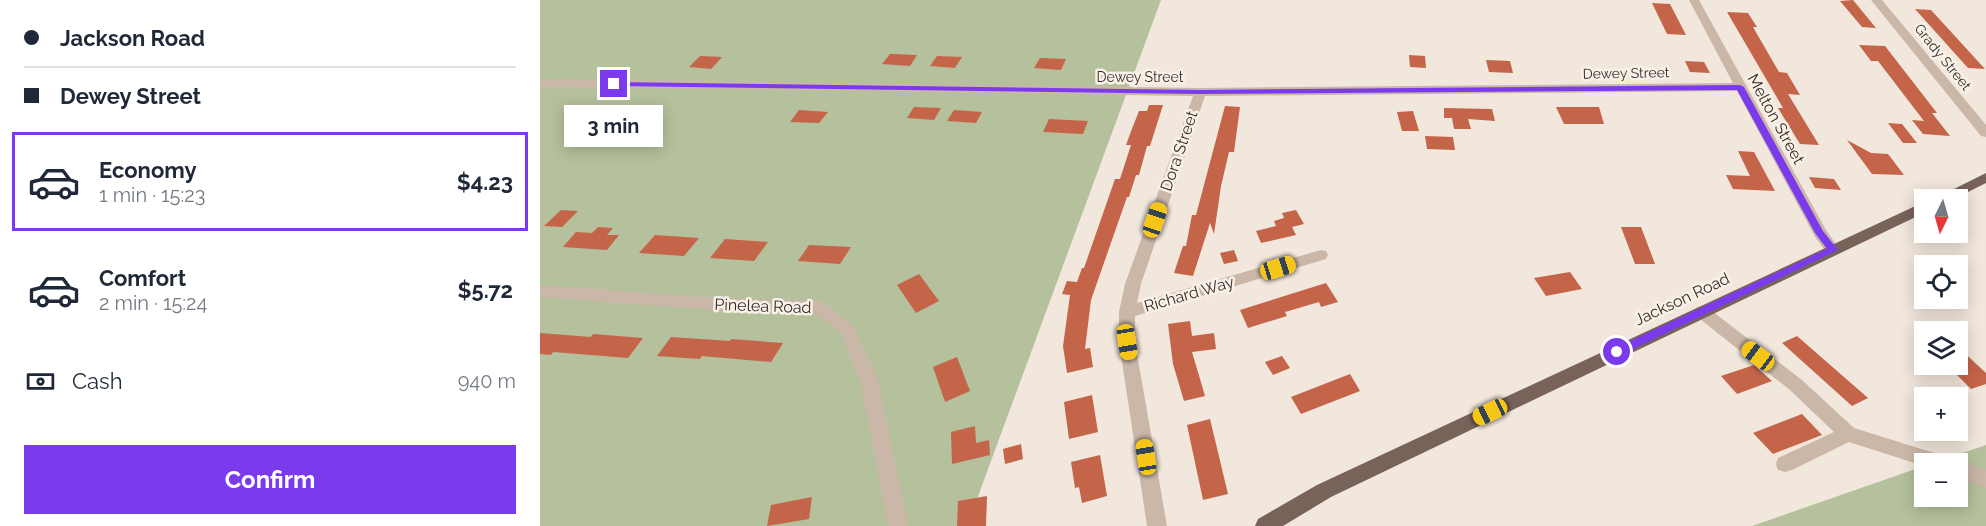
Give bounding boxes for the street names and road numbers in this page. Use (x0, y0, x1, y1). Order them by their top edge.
street label: Grady Street (1911, 21, 1975, 94)
street label: Dewey Street (1582, 64, 1670, 82)
street label: Dewey Street (1097, 69, 1184, 85)
street label: Melton Street (1743, 71, 1809, 168)
street label: Dora Street (1156, 108, 1202, 194)
street label: Jackson Road (1631, 269, 1733, 329)
street label: Richard Way (1142, 272, 1236, 316)
street label: Pinelea Road (714, 295, 812, 317)

